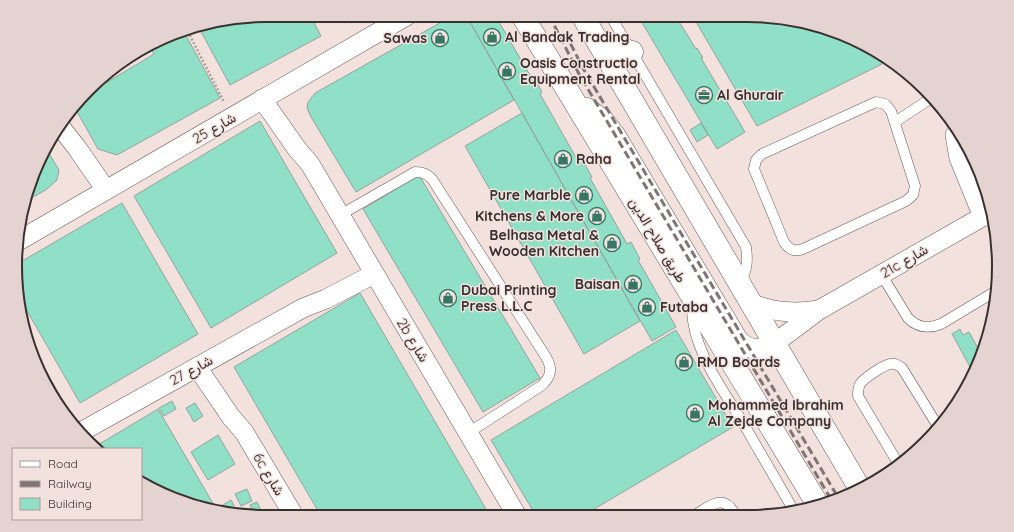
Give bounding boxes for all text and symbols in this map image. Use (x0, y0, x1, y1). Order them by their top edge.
shop icon: Al Bandak Trading (482, 27, 502, 47)
shop icon: Sawas (430, 28, 450, 48)
place label: Al Bandak Trading (505, 28, 629, 46)
place label: Sawas (384, 29, 427, 47)
place label: Oasis Constructio Equipment Rental (520, 54, 641, 88)
shop icon: Oasis Constructio Equipment Rental (497, 61, 517, 81)
office icon: Al Ghurair (694, 85, 714, 105)
place label: Al Ghurair (717, 86, 784, 104)
street label: شارع 25 (189, 108, 240, 149)
shop icon: Raha (553, 149, 573, 169)
place label: Raha (576, 150, 611, 168)
shop icon: Pure Marble (574, 185, 594, 205)
place label: Pure Marble (489, 186, 571, 204)
street label: طريق صلاح الدين (624, 194, 691, 287)
shop icon: Kitchens & More (587, 206, 607, 226)
place label: Kitchens & More (475, 207, 584, 225)
place label: Belhasa Metal & Wooden Kitchen (489, 226, 599, 260)
shop icon: Belhasa Metal & Wooden Kitchen (602, 233, 622, 253)
street label: 21c شارع (877, 240, 932, 284)
shop icon: Baisan (623, 274, 643, 294)
place label: Baisan (575, 275, 620, 293)
place label: Dubai Printing Press L.L.C (461, 281, 557, 315)
shop icon: Dubai Printing Press L.L.C (438, 288, 458, 308)
shop icon: Futaba (637, 297, 657, 317)
place label: Futaba (660, 298, 708, 316)
street label: 2b شارع (391, 315, 433, 366)
street label: شارع 27 (166, 351, 217, 391)
shop icon: RMD Boards (674, 352, 694, 372)
place label: RMD Boards (697, 353, 780, 371)
place label: Mohammed Ibrahim Al Zejde Company (708, 396, 844, 430)
shop icon: Mohammed Ibrahim Al Zejde Company (685, 403, 705, 423)
legend (12, 448, 142, 520)
street label: 6c شارع (248, 449, 289, 500)
text: Road (48, 456, 78, 471)
text: Railway (48, 476, 92, 491)
text: Building (48, 496, 92, 511)

